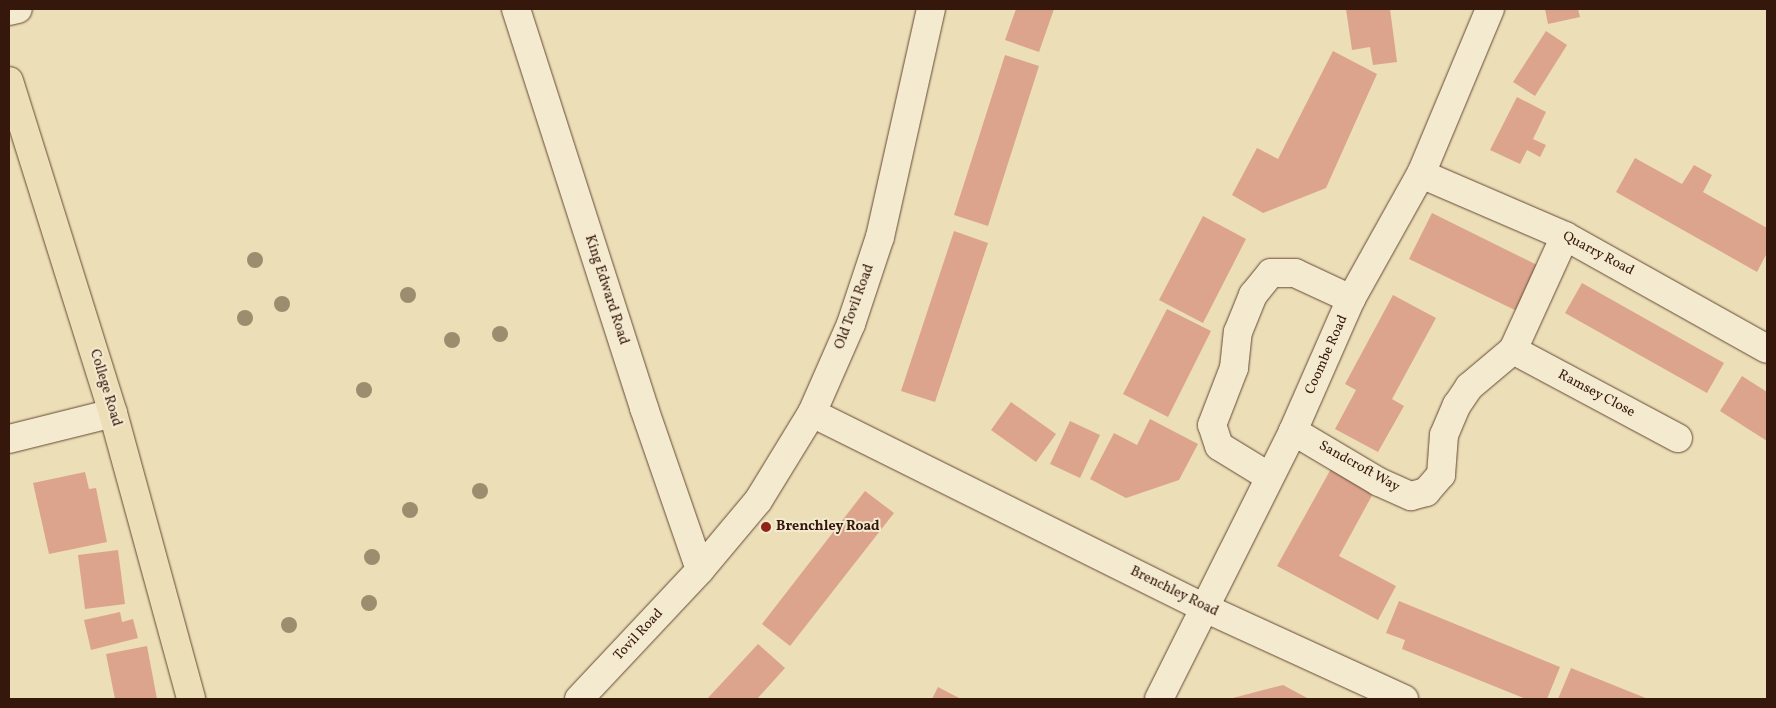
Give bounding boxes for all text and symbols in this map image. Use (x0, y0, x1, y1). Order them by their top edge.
street label: Quarry Road (1559, 228, 1637, 280)
street label: King Edward Road (580, 233, 632, 347)
street label: Old Tovil Road (832, 262, 878, 352)
street label: Coombe Road (1302, 313, 1352, 397)
street label: College Road (85, 347, 125, 429)
street label: Ramsey Close (1554, 367, 1638, 421)
street label: Sandcroft Way (1315, 438, 1403, 496)
place label: Brenchley Road (776, 519, 880, 535)
marker: Brenchley Road (760, 521, 772, 533)
street label: Brenchley Road (1127, 563, 1221, 621)
street label: Tovil Road (611, 606, 667, 664)

